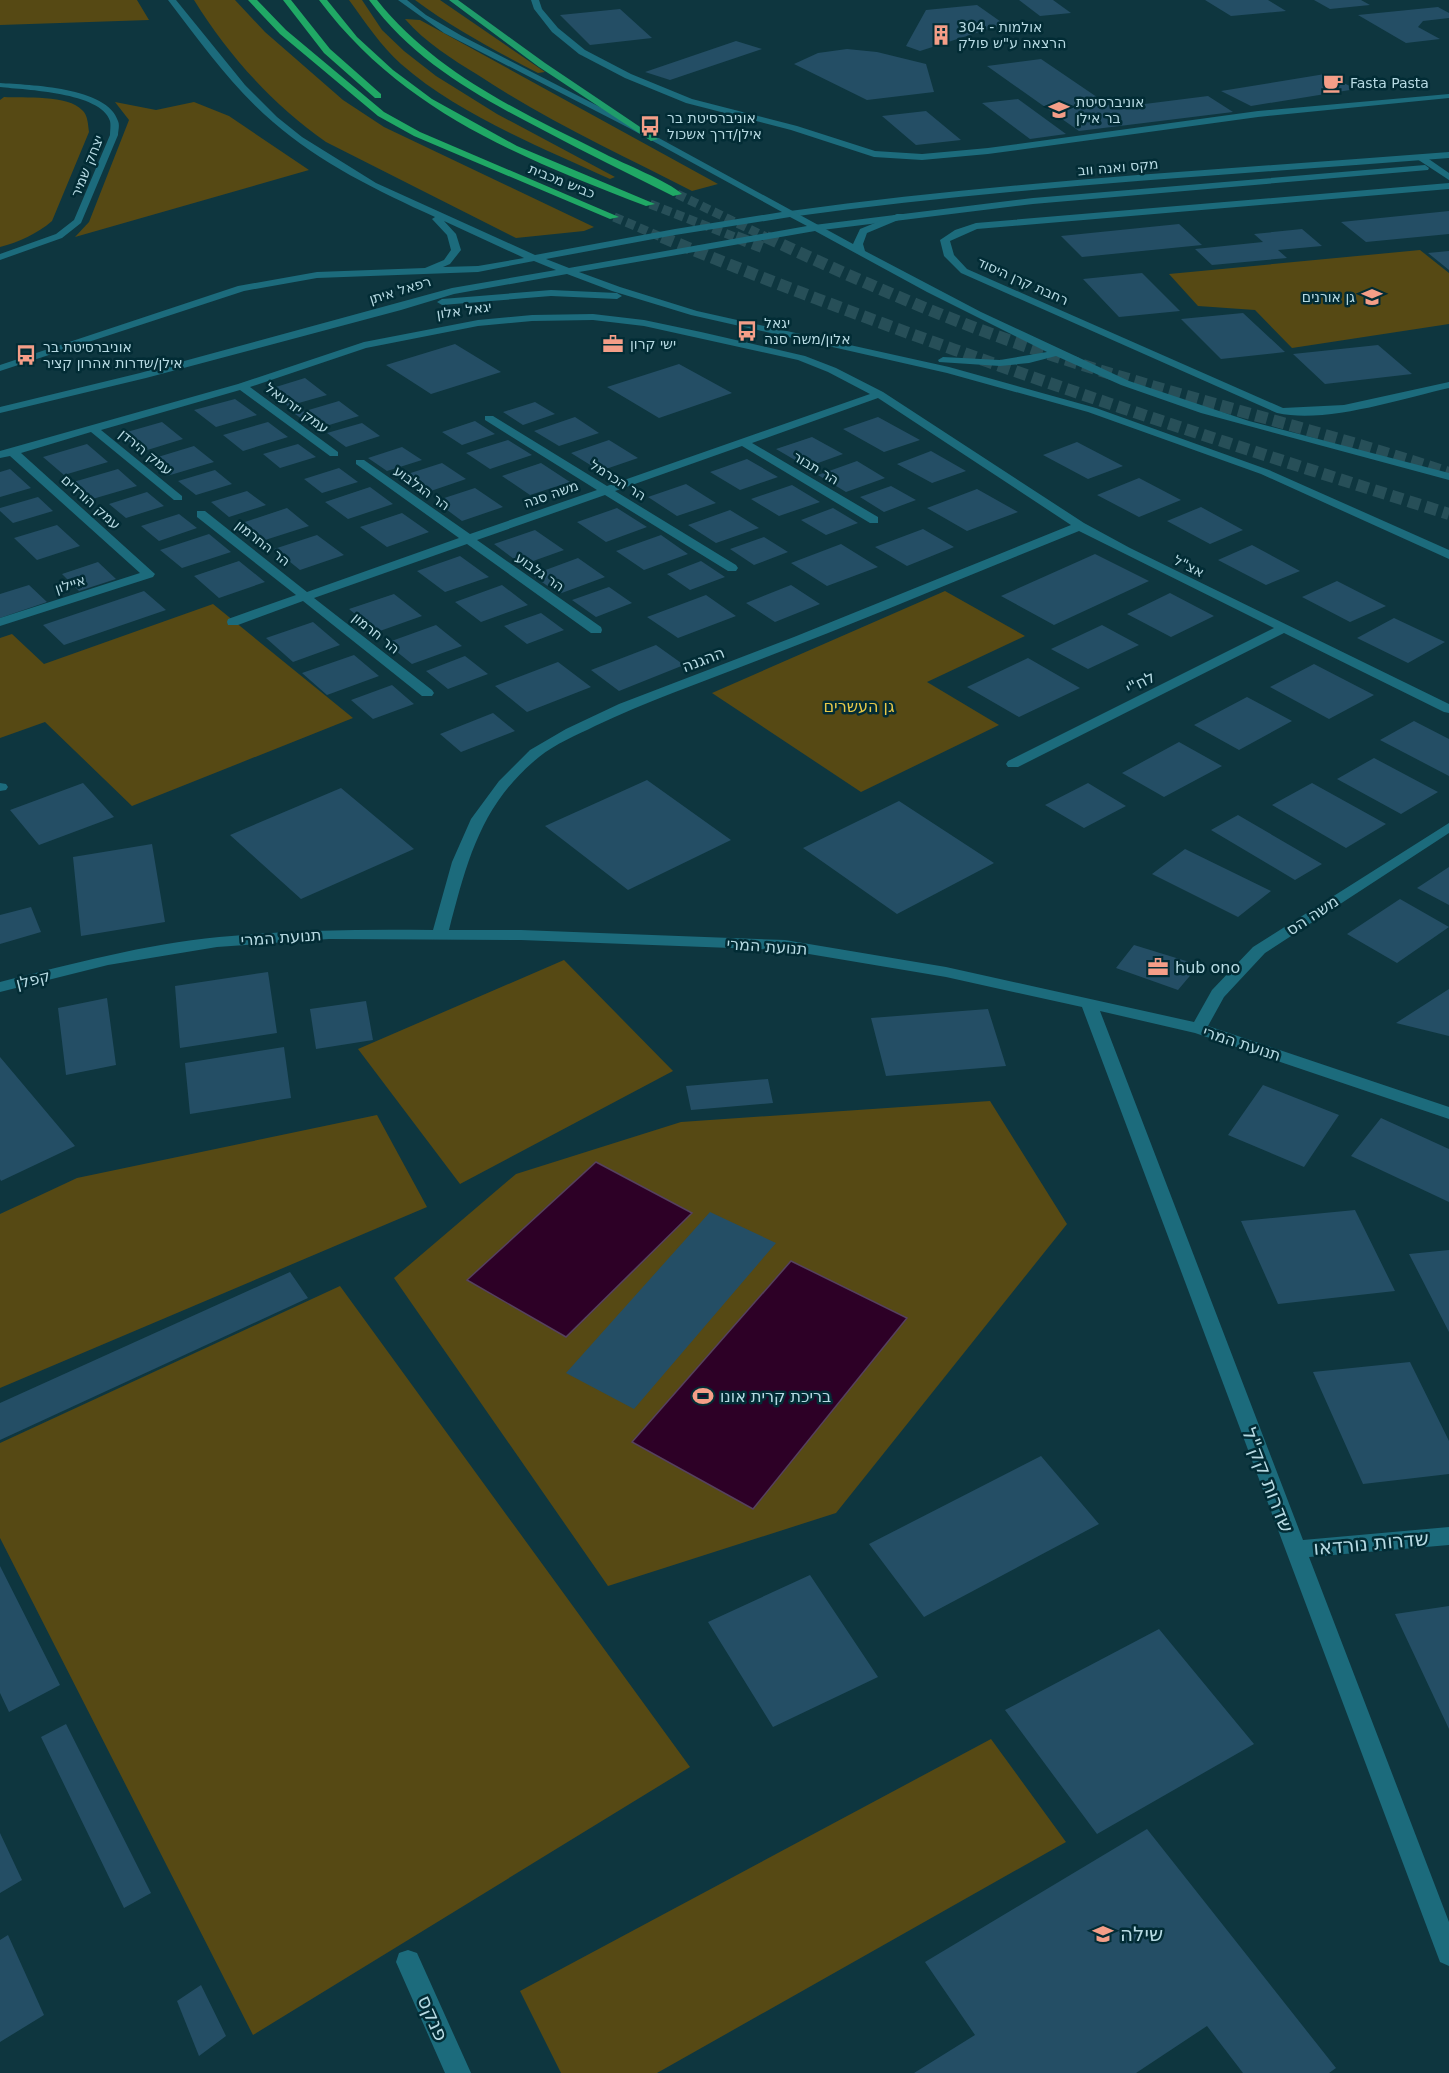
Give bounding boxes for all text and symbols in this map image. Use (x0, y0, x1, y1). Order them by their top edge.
place label: 304 - אולמות הרצאה ע"ש פולק (958, 19, 1066, 51)
building icon: 304 - אולמות הרצאה ע"ש פולק (929, 23, 953, 47)
cafe icon: Fasta Pasta (1321, 71, 1345, 95)
place label: Fasta Pasta (1350, 75, 1429, 91)
place label: אוניברסיטת בר אילן (1076, 94, 1144, 126)
school or university icon: אוניברסיטת בר אילן (1047, 98, 1071, 122)
place label: אוניברסיטת בר אילן/דרך אשכול (667, 110, 762, 142)
bus stop icon: אוניברסיטת בר אילן/דרך אשכול (638, 114, 662, 138)
street label: יצחק שמיר (67, 133, 107, 199)
street label: מקס ואנה ווב (1077, 155, 1159, 179)
street label: כביש מכבית (526, 160, 598, 202)
street label: רחבת קרן היסוד (975, 254, 1071, 308)
street label: רפאל איתן (367, 273, 433, 307)
school or university icon: גן אורנים (1360, 285, 1384, 309)
place label: גן אורנים (1302, 289, 1355, 305)
street label: יגאל אלון (435, 298, 493, 322)
place label: יגאל אלון/משה סנה (764, 315, 851, 347)
bus stop icon: יגאל אלון/משה סנה (735, 319, 759, 343)
office icon: ישי קרון (601, 332, 625, 356)
place label: ישי קרון (630, 336, 676, 352)
place label: אוניברסיטת בר אילן/שדרות אהרון קציר (43, 339, 183, 371)
bus stop icon: אוניברסיטת בר אילן/שדרות אהרון קציר (14, 343, 38, 367)
street label: עמק יזרעאל (262, 380, 332, 436)
street label: עמק הירדן (116, 426, 176, 478)
street label: הר תבור (790, 448, 842, 488)
street label: הר הכרמל (587, 456, 649, 504)
street label: הר הגלבוע (391, 462, 453, 514)
street label: עמק הורדים (58, 471, 124, 533)
street label: משה סנה (522, 477, 580, 511)
street label: הר החרמון (233, 517, 293, 569)
street label: הר גלבוע (513, 549, 567, 595)
street label: אצ"ל (1171, 552, 1207, 580)
street label: איילון (53, 572, 87, 596)
street label: הר חרמון (349, 609, 403, 657)
street label: ההגנה (679, 643, 727, 676)
street label: לח"י (1122, 667, 1158, 698)
park label: גן העשרים (823, 697, 895, 716)
street label: משה הס (1283, 891, 1342, 939)
street label: תנועת המרי (240, 925, 322, 950)
street label: תנועת המרי (726, 934, 808, 959)
office icon: hub ono (1146, 955, 1170, 979)
place label: hub ono (1175, 958, 1240, 977)
street label: קפלן (14, 966, 52, 993)
street label: תנועת המרי (1200, 1022, 1283, 1065)
sports icon: בריכת קרית אונו (691, 1384, 715, 1408)
place label: בריכת קרית אונו (720, 1387, 831, 1406)
street label: שדרות קק"ל (1237, 1424, 1299, 1536)
street label: שדרות נורדאו (1312, 1526, 1430, 1560)
school or university icon: שילה (1091, 1922, 1115, 1946)
place label: שילה (1120, 1922, 1163, 1946)
street label: פנקס (412, 1991, 454, 2045)

